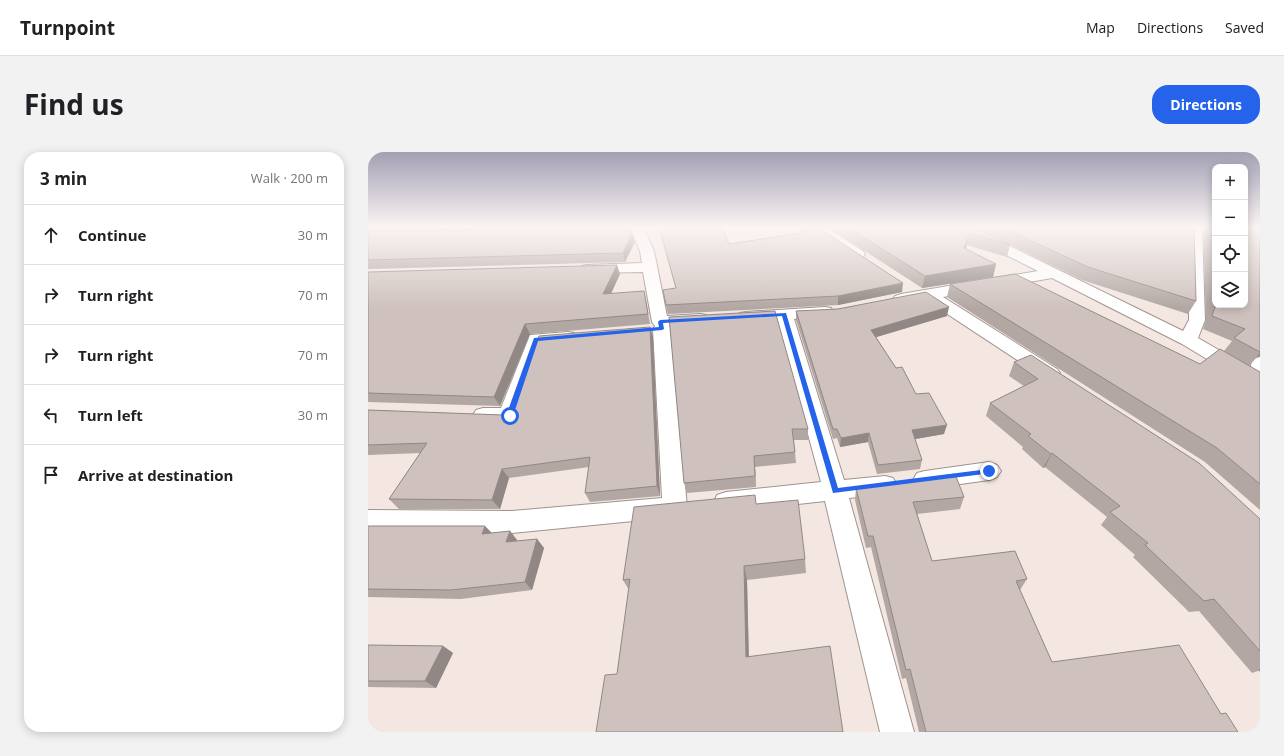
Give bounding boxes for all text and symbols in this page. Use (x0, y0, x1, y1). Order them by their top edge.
text: Turnpoint (20, 15, 115, 41)
text: Map (1086, 18, 1115, 37)
text: Directions (1137, 18, 1203, 37)
text: Saved (1225, 18, 1264, 37)
text: Find us (24, 85, 124, 123)
button: Directions (1152, 85, 1260, 124)
map controls (1212, 164, 1248, 308)
button: + (1212, 164, 1248, 200)
text: 3 min (40, 167, 87, 190)
text: Walk · 200 m (251, 169, 328, 187)
button: − (1212, 200, 1248, 236)
icon: ahead (40, 224, 62, 246)
text: Continue (78, 225, 146, 245)
text: 30 m (298, 226, 328, 244)
button: locate (1212, 236, 1248, 272)
button: layers (1212, 272, 1248, 308)
icon: right (40, 284, 62, 306)
text: Turn right (78, 285, 153, 305)
text: 70 m (298, 286, 328, 304)
icon: right (40, 344, 62, 366)
text: Turn right (78, 345, 153, 365)
text: 70 m (298, 346, 328, 364)
icon: left (40, 404, 62, 426)
text: Turn left (78, 405, 143, 425)
text: 30 m (298, 406, 328, 424)
route start (501, 407, 519, 425)
route end (980, 462, 998, 480)
icon: arrive (40, 464, 62, 486)
text: Arrive at destination (78, 465, 233, 485)

